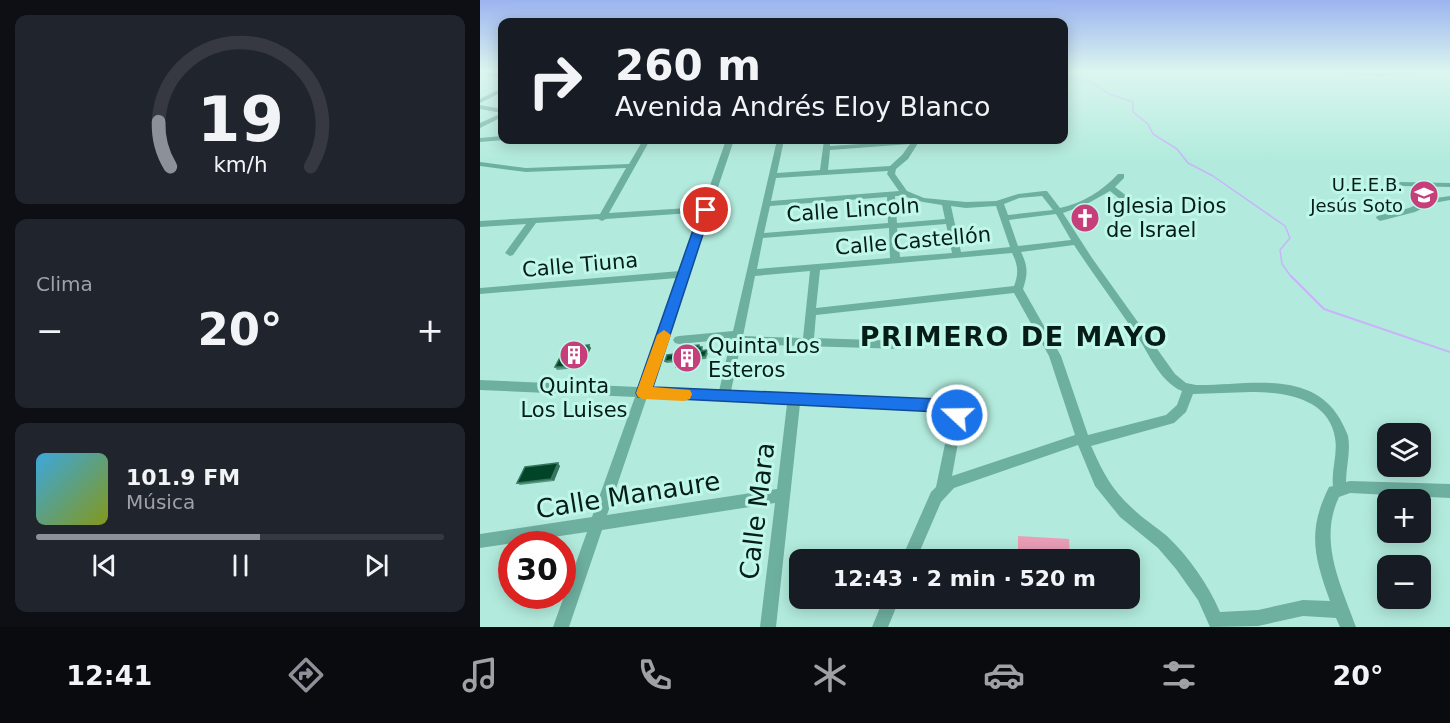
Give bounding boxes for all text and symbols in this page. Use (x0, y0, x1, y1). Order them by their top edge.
text: 260 m (615, 41, 761, 90)
icon: right (516, 42, 594, 120)
text: 19 (197, 83, 283, 156)
text: Avenida Andrés Eloy Blanco (615, 91, 991, 122)
text: km/h (213, 152, 267, 177)
place label: U.E.E.B. Jesús Soto (1309, 174, 1403, 216)
school or university icon: U.E.E.B. Jesús Soto (1408, 179, 1440, 211)
pin (680, 184, 731, 235)
icon: arrive (689, 193, 722, 226)
street label: Calle Lincoln (786, 193, 920, 227)
place label: Iglesia Dios de Israel (1106, 194, 1226, 242)
church icon: Iglesia Dios de Israel (1069, 202, 1101, 234)
street label: Calle Castellón (834, 222, 992, 260)
street label: Calle Tiuna (521, 248, 639, 282)
text: Clima (36, 272, 93, 296)
text: 20° (197, 303, 283, 356)
text: − (36, 311, 64, 350)
text: + (416, 311, 444, 350)
district label: PRIMERO DE MAYO (860, 321, 1168, 352)
place label: Quinta Los Esteros (708, 334, 820, 382)
building icon: Quinta Los Luises (558, 339, 590, 371)
building icon: Quinta Los Esteros (671, 342, 703, 374)
place label: Quinta Los Luises (520, 374, 628, 422)
position arrow (925, 383, 989, 447)
map controls (1377, 423, 1431, 609)
button: layers (1377, 423, 1431, 477)
street label: Calle Mara (734, 441, 780, 581)
text: 101.9 FM (126, 465, 240, 490)
street label: Calle Manaure (534, 466, 722, 524)
button: + (1377, 489, 1431, 543)
text: Música (126, 490, 195, 514)
speed limit sign: 30 (498, 531, 576, 609)
icon: previous (88, 549, 121, 582)
icon: pause (224, 549, 257, 582)
icon: next (360, 549, 393, 582)
button: − (1377, 555, 1431, 609)
text: 12:43 · 2 min · 520 m (833, 566, 1096, 591)
icon: directions (285, 654, 327, 696)
icon: music (459, 654, 501, 696)
icon: phone (634, 654, 676, 696)
icon: climate (809, 654, 851, 696)
icon: car (983, 654, 1025, 696)
icon: filters (1158, 654, 1200, 696)
text: 12:41 (66, 660, 152, 691)
text: 20° (1333, 660, 1384, 691)

